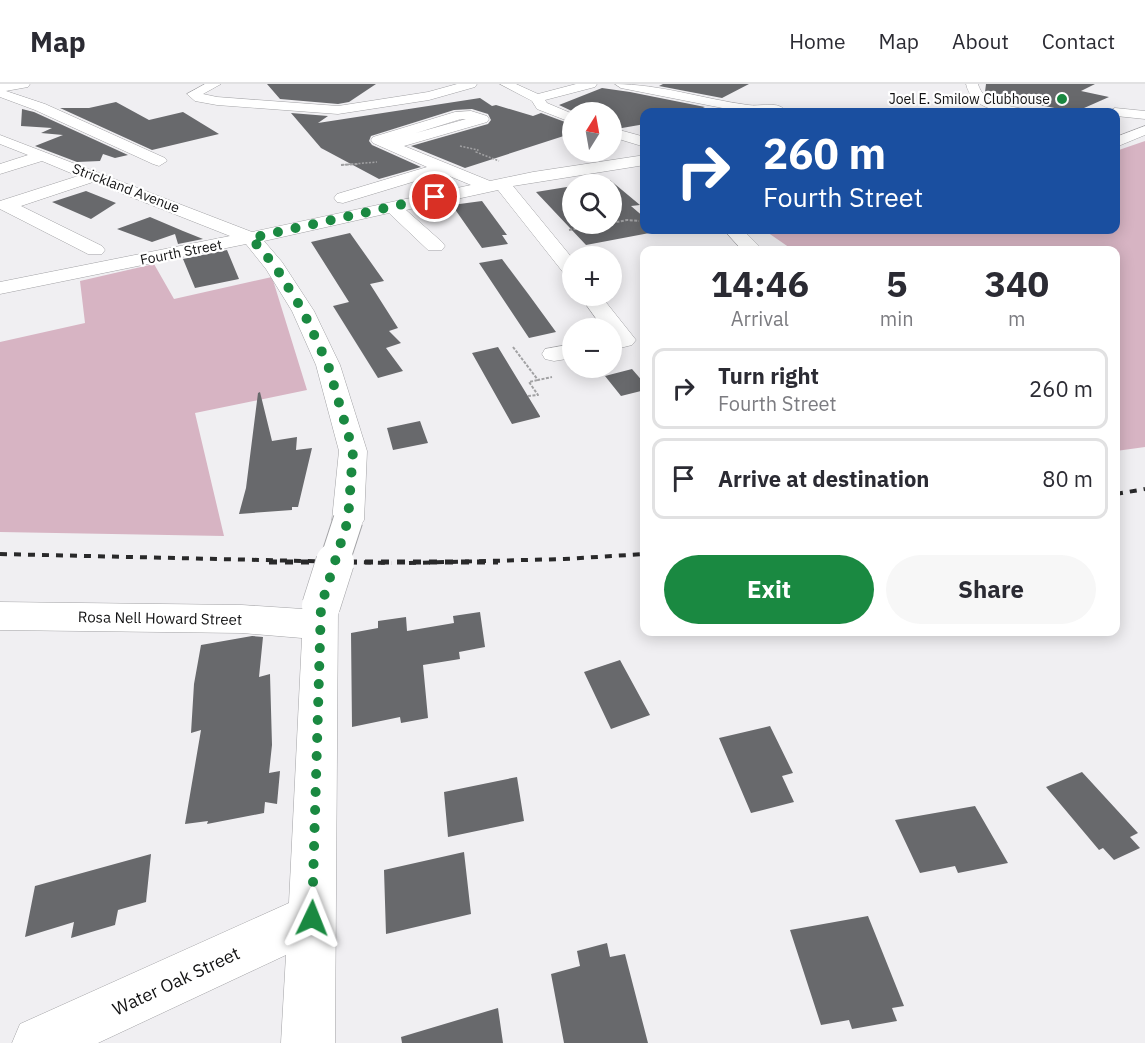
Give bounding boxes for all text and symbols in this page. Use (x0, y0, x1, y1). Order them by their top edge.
text: Map (30, 23, 86, 60)
text: Home (789, 27, 846, 55)
text: Map (879, 27, 919, 55)
text: About (952, 27, 1009, 55)
text: Contact (1042, 27, 1115, 55)
place label: Joel E. Smilow Clubhouse (889, 90, 1050, 108)
marker: Joel E. Smilow Clubhouse (1055, 92, 1069, 106)
north arrow (562, 102, 622, 162)
map controls (562, 102, 622, 378)
text: 260 m (763, 126, 886, 181)
icon: right (664, 132, 742, 210)
street label: Strickland Avenue (70, 159, 183, 217)
pin (409, 171, 460, 222)
button: search (562, 174, 622, 234)
text: Fourth Street (763, 179, 923, 214)
icon: arrive (418, 180, 451, 213)
street label: Fourth Street (139, 235, 224, 269)
button: + (562, 246, 622, 306)
text: 14:46 (711, 260, 809, 307)
text: 5 (886, 260, 908, 307)
text: 340 (984, 260, 1049, 307)
text: Arrival (731, 305, 789, 332)
text: min (880, 305, 914, 332)
text: m (1008, 305, 1026, 332)
button: − (562, 318, 622, 378)
text: Turn right (718, 361, 819, 390)
icon: right (667, 372, 700, 405)
text: 260 m (1029, 374, 1093, 403)
text: Fourth Street (718, 390, 837, 417)
icon: arrive (667, 462, 700, 495)
text: Arrive at destination (718, 464, 929, 493)
text: 80 m (1042, 464, 1093, 493)
button: Exit (664, 555, 874, 624)
button: Share (886, 555, 1096, 624)
street label: Rosa Nell Howard Street (78, 607, 242, 629)
position arrow (280, 886, 344, 950)
street label: Water Oak Street (109, 941, 243, 1021)

